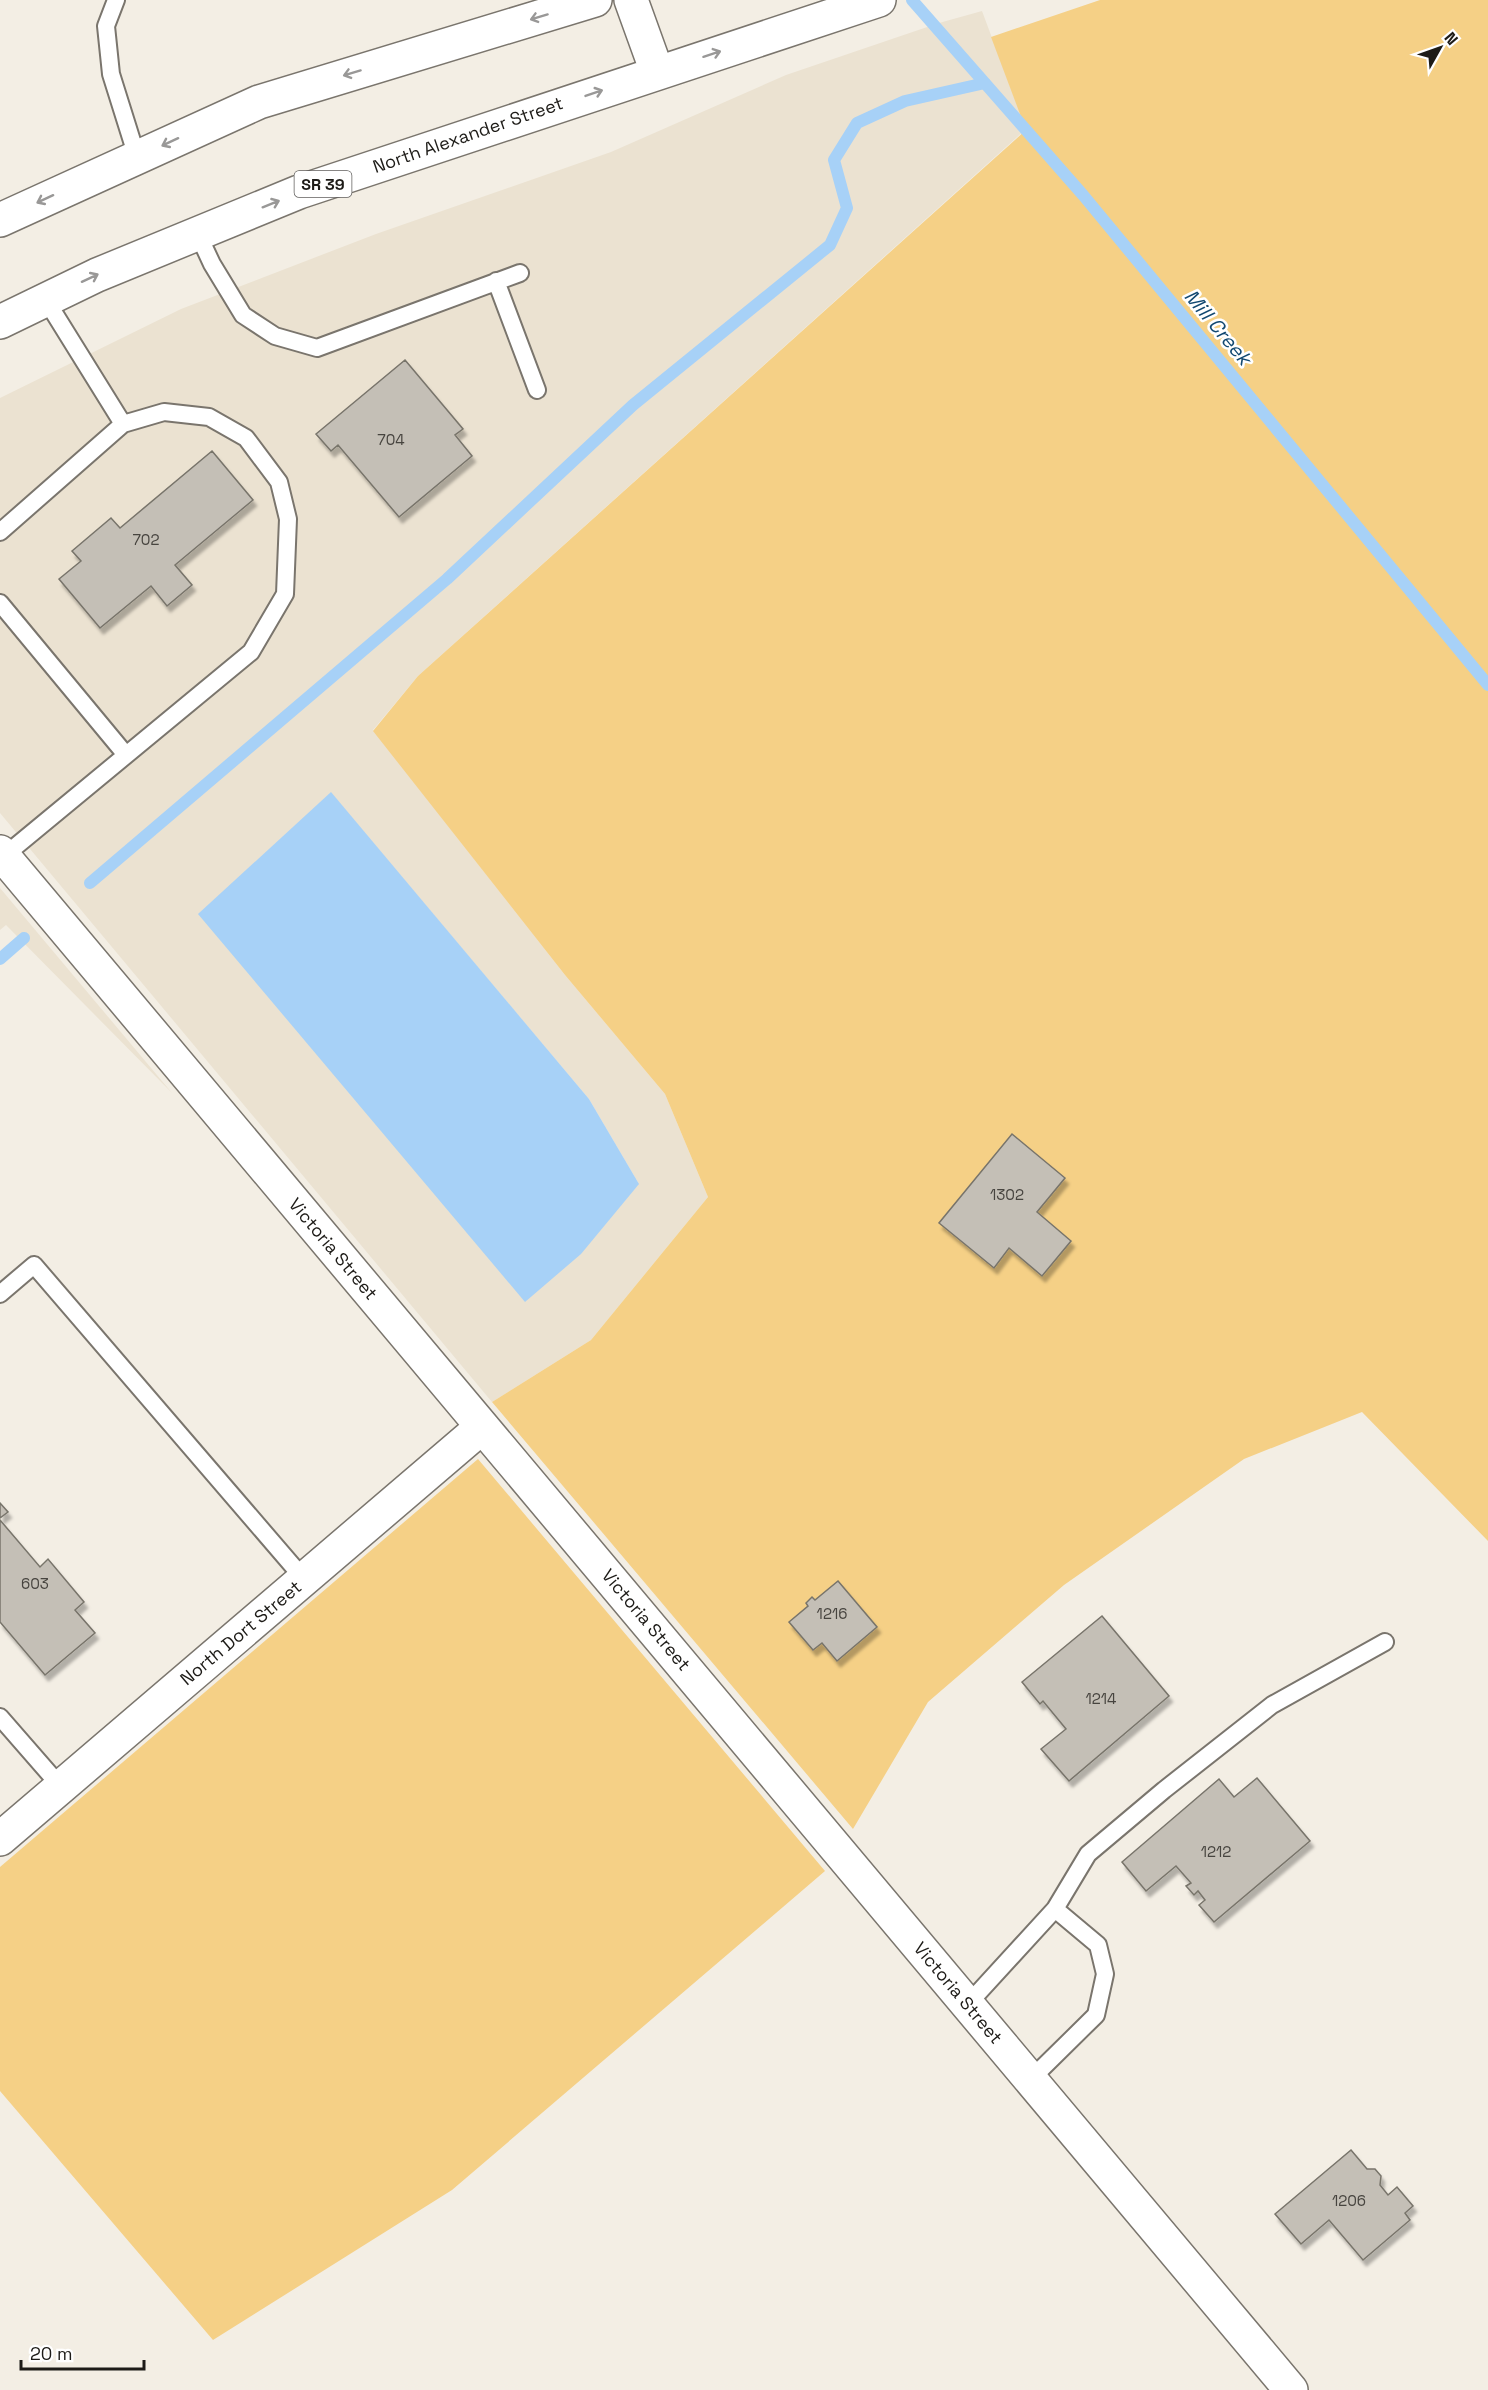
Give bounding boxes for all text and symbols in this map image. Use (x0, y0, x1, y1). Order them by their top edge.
one-way arrow (530, 12, 549, 23)
north arrow (1410, 18, 1470, 78)
text: N (1440, 28, 1463, 50)
one-way arrow (702, 48, 721, 59)
one-way arrow (343, 68, 362, 79)
one-way arrow (584, 87, 603, 98)
street label: North Alexander Street (370, 91, 566, 178)
one-way arrow (162, 137, 180, 149)
road number: SR 39 (294, 171, 352, 197)
one-way arrow (37, 194, 55, 206)
one-way arrow (261, 198, 279, 209)
one-way arrow (81, 272, 99, 284)
water label: Mill Creek (1179, 284, 1259, 372)
house number: 704 (377, 430, 405, 449)
house number: 702 (132, 530, 160, 549)
house number: 1302 (990, 1185, 1024, 1204)
street label: Victoria Street (284, 1193, 383, 1304)
street label: Victoria Street (597, 1564, 696, 1675)
house number: 603 (21, 1574, 49, 1593)
street label: North Dort Street (175, 1575, 306, 1690)
house number: 1216 (817, 1604, 847, 1623)
house number: 1214 (1086, 1689, 1116, 1708)
house number: 1212 (1201, 1842, 1231, 1861)
street label: Victoria Street (909, 1937, 1008, 2048)
house number: 1206 (1332, 2191, 1366, 2210)
scale bar (21, 2333, 144, 2371)
text: 20 m (30, 2342, 73, 2365)

